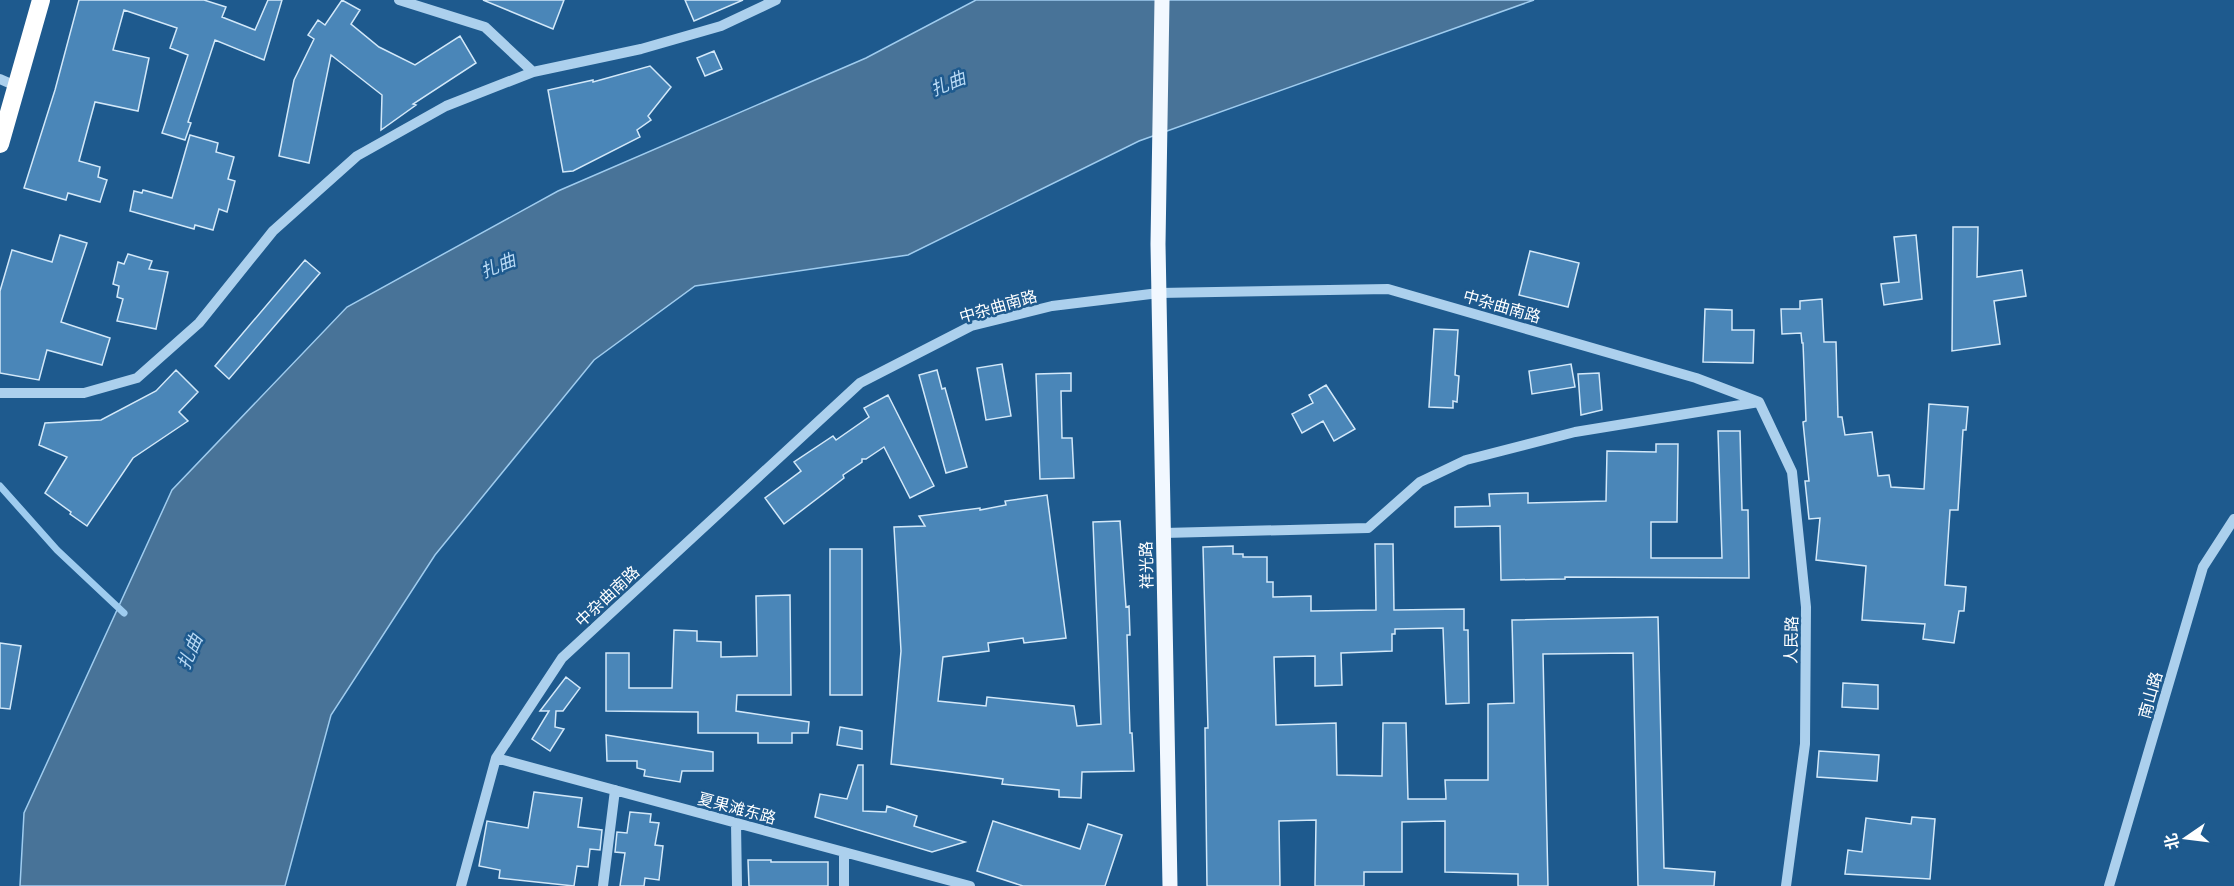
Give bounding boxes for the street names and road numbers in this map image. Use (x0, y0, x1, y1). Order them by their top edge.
street label: 中杂曲南路 (957, 286, 1039, 327)
street label: 中杂曲南路 (1461, 286, 1543, 327)
street label: 祥光路 (1137, 541, 1156, 589)
street label: 中杂曲南路 (572, 562, 643, 631)
street label: 人民路 (1782, 616, 1801, 664)
street label: 南山路 (2135, 669, 2166, 721)
street label: 夏果滩东路 (696, 789, 778, 828)

